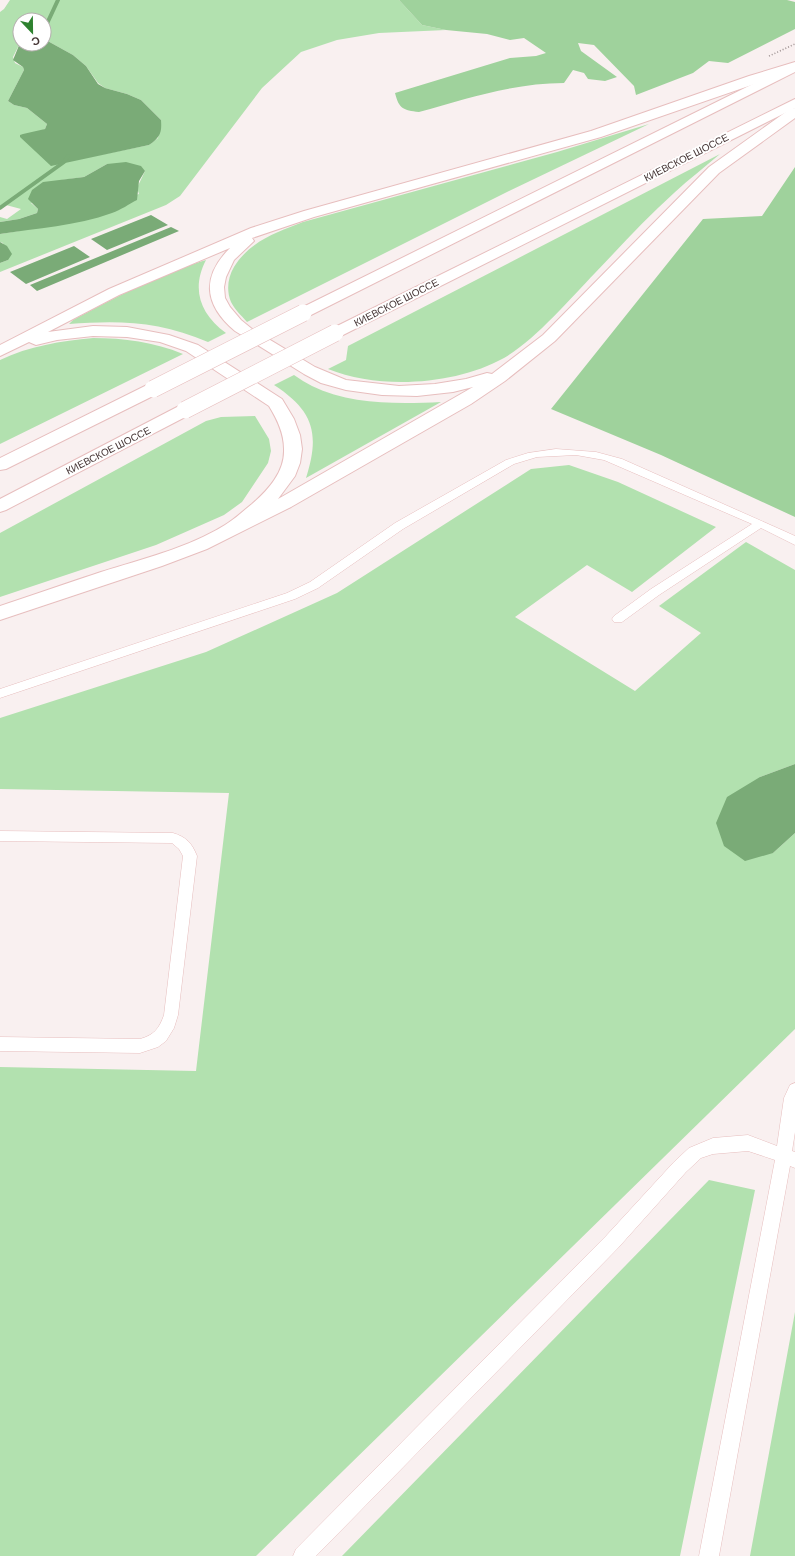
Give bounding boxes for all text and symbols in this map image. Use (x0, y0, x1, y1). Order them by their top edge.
north arrow (12, 12, 52, 52)
text: С (30, 34, 42, 49)
street label: КИЕВСКОЕ ШОССЕ (642, 130, 731, 184)
street label: КИЕВСКОЕ ШОССЕ (352, 275, 441, 329)
street label: КИЕВСКОЕ ШОССЕ (64, 423, 153, 477)

